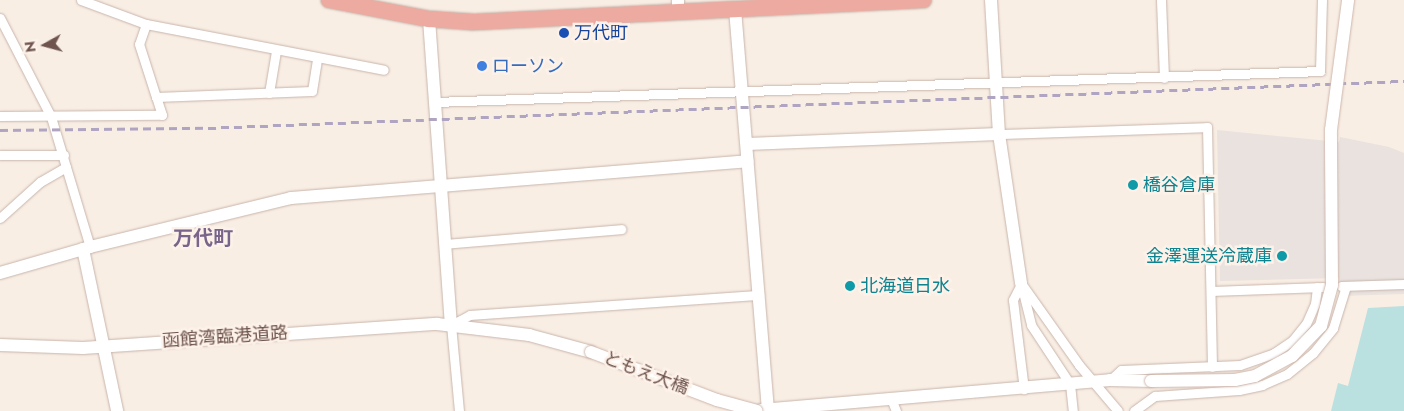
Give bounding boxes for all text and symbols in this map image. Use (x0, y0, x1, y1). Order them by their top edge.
north arrow (20, 20, 70, 70)
place label: 万代町 (574, 22, 628, 44)
marker: 万代町 (558, 27, 570, 39)
text: N (20, 40, 41, 54)
place label: ローソン (492, 55, 564, 77)
marker: ローソン (476, 60, 488, 72)
place label: 橋谷倉庫 (1143, 174, 1215, 196)
marker: 橋谷倉庫 (1127, 179, 1139, 191)
district label: 万代町 (173, 226, 233, 250)
place label: 金澤運送冷蔵庫 (1146, 245, 1272, 267)
marker: 金澤運送冷蔵庫 (1276, 250, 1288, 262)
place label: 北海道日水 (860, 275, 950, 297)
marker: 北海道日水 (844, 280, 856, 292)
street label: 函館湾臨港道路 (161, 322, 289, 352)
street label: ともえ大橋 (600, 347, 692, 399)

